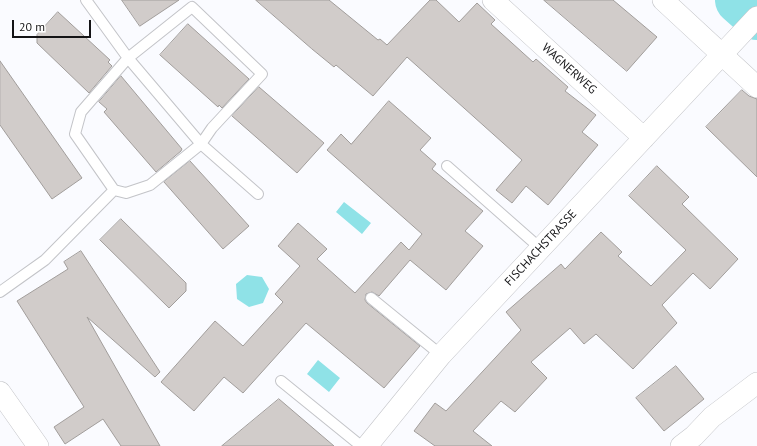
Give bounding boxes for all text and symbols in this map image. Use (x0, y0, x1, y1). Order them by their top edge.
scale bar (14, 12, 93, 38)
text: 20 m (19, 19, 45, 34)
street label: WAGNERWEG (539, 41, 599, 97)
street label: FISCHACHSTRASSE (502, 207, 580, 289)

